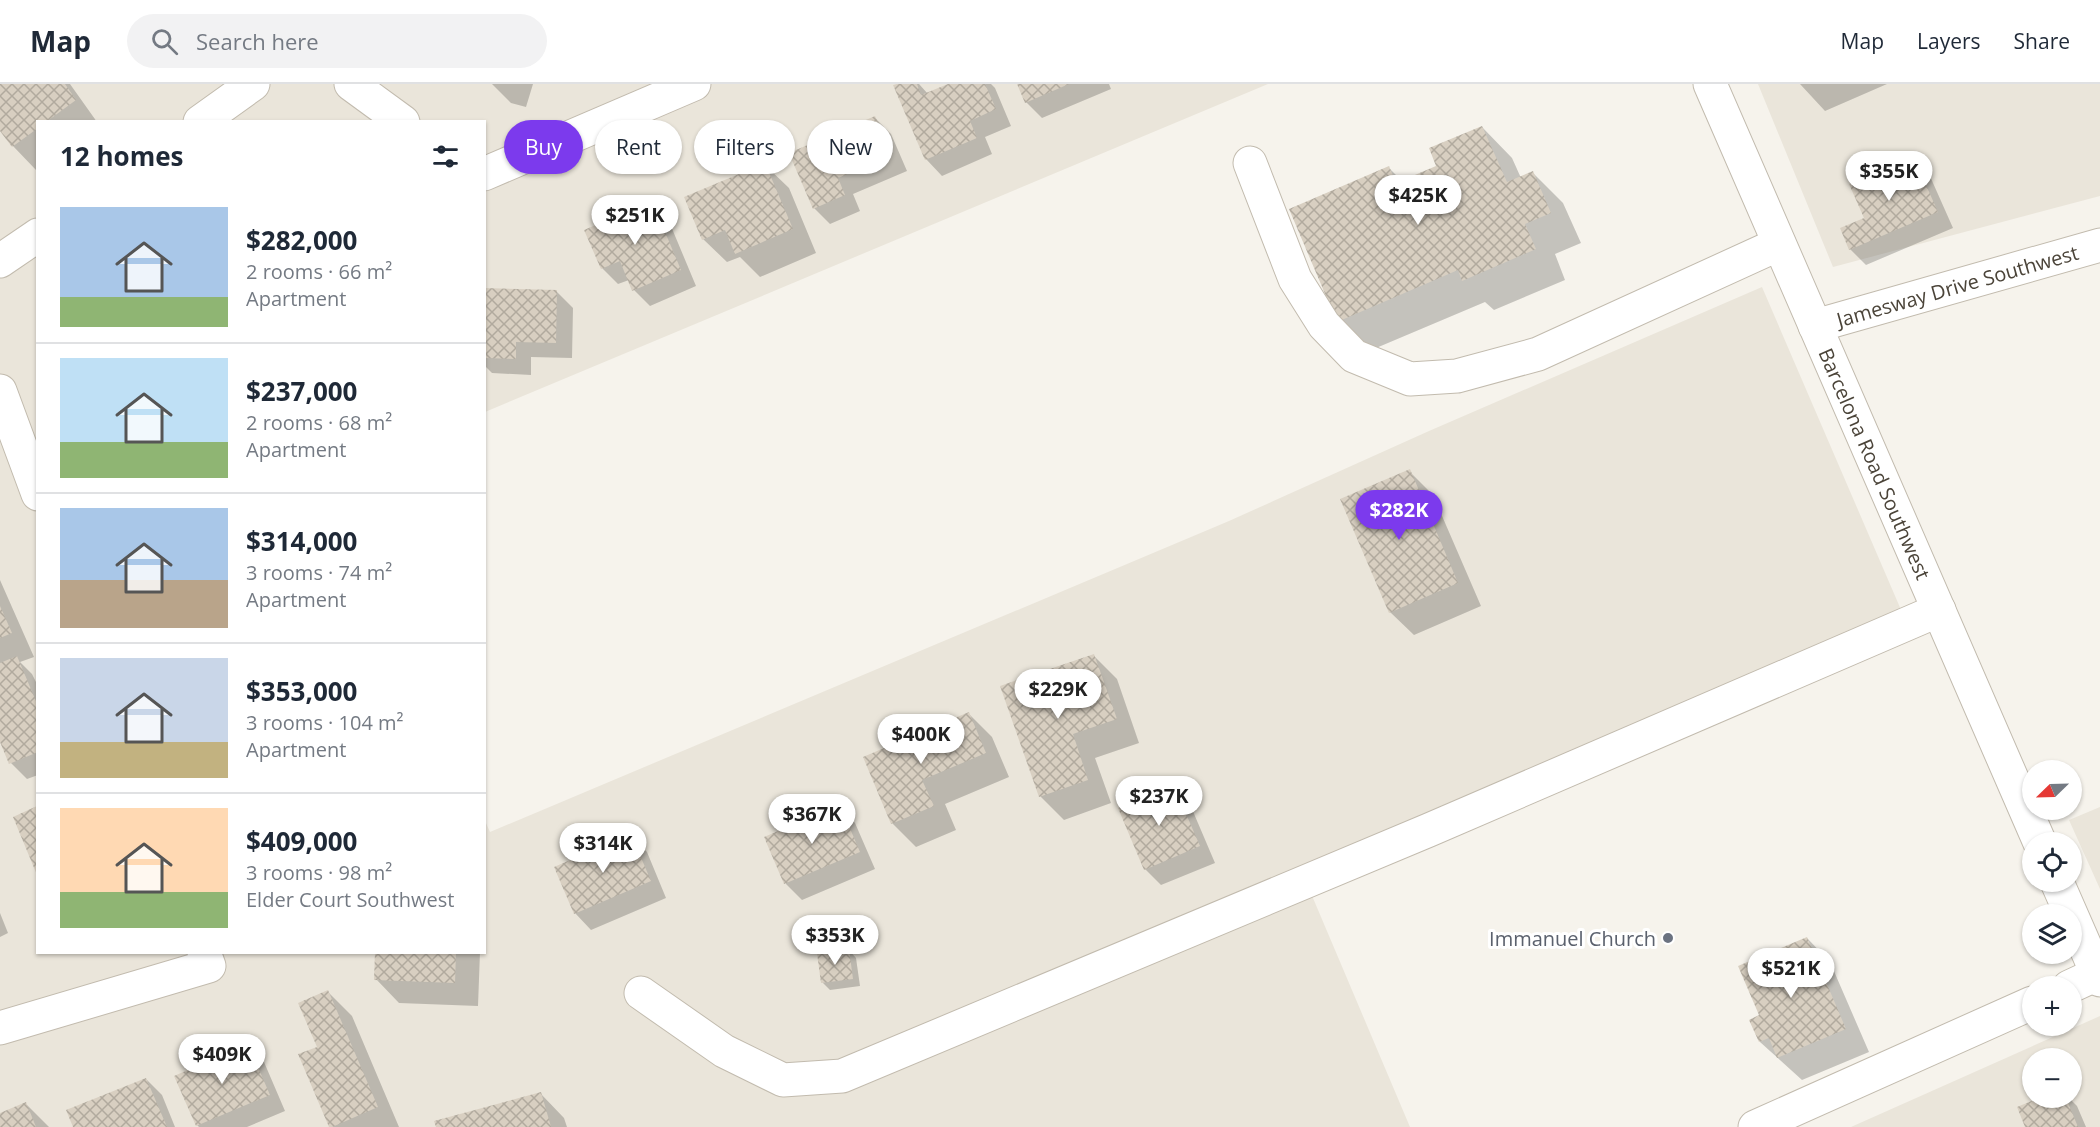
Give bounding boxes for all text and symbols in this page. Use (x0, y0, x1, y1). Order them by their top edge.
search box (127, 14, 547, 68)
text: Map (30, 22, 91, 60)
icon: search (148, 25, 181, 58)
text: Search here (196, 26, 319, 56)
text: Map (1841, 27, 1884, 55)
text: Layers (1917, 27, 1981, 55)
text: Share (2014, 27, 2070, 55)
chip: Buy (504, 120, 583, 174)
chip: Rent (595, 120, 682, 174)
chip: Filters (694, 120, 795, 174)
chip: New (807, 120, 893, 174)
text: 12 homes (60, 138, 184, 174)
icon: filters (429, 140, 462, 173)
pin: $355K (1847, 151, 1931, 202)
text: $355K (1859, 157, 1919, 184)
pin: $425K (1376, 175, 1460, 226)
text: $425K (1388, 181, 1448, 208)
pin: $251K (593, 195, 677, 246)
text: $251K (605, 201, 665, 228)
text: $282,000 (246, 222, 357, 258)
icon: home (108, 231, 180, 303)
street label: Jamesway Drive Southwest (1832, 238, 2081, 333)
text: 2 rooms · 66 m² (246, 258, 392, 285)
text: Apartment (246, 285, 346, 312)
street label: Barcelona Road Southwest (1813, 344, 1937, 584)
text: $237,000 (246, 373, 357, 409)
icon: home (108, 382, 180, 454)
text: 2 rooms · 68 m² (246, 409, 392, 436)
text: Apartment (246, 436, 346, 463)
pin: $282K (1357, 490, 1441, 541)
text: $282K (1369, 496, 1429, 523)
text: $314,000 (246, 523, 357, 559)
icon: home (108, 532, 180, 604)
text: 3 rooms · 74 m² (246, 559, 392, 586)
text: Apartment (246, 586, 346, 613)
pin: $229K (1016, 669, 1100, 720)
text: $353,000 (246, 673, 357, 709)
text: $229K (1028, 675, 1088, 702)
icon: home (108, 682, 180, 754)
text: 3 rooms · 104 m² (246, 709, 404, 736)
pin: $400K (879, 714, 963, 765)
text: $400K (891, 720, 951, 747)
text: Apartment (246, 736, 346, 763)
north arrow (2022, 760, 2082, 820)
map controls (2022, 760, 2082, 1108)
pin: $237K (1117, 776, 1201, 827)
text: $237K (1129, 782, 1189, 809)
pin: $367K (770, 794, 854, 845)
text: $367K (782, 800, 842, 827)
text: $409,000 (246, 823, 357, 859)
pin: $314K (561, 823, 645, 874)
text: $314K (573, 829, 633, 856)
icon: home (108, 832, 180, 904)
button: locate (2022, 832, 2082, 892)
text: 3 rooms · 98 m² (246, 859, 392, 886)
text: Elder Court Southwest (246, 886, 454, 913)
button: layers (2022, 904, 2082, 964)
pin: $353K (793, 915, 877, 966)
text: $353K (805, 921, 865, 948)
place label: Immanuel Church (1489, 925, 1656, 952)
marker: Immanuel Church (1661, 931, 1675, 945)
pin: $521K (1749, 948, 1833, 999)
text: $521K (1761, 954, 1821, 981)
button: + (2022, 976, 2082, 1036)
pin: $409K (180, 1034, 264, 1085)
text: $409K (192, 1040, 252, 1067)
button: − (2022, 1048, 2082, 1108)

